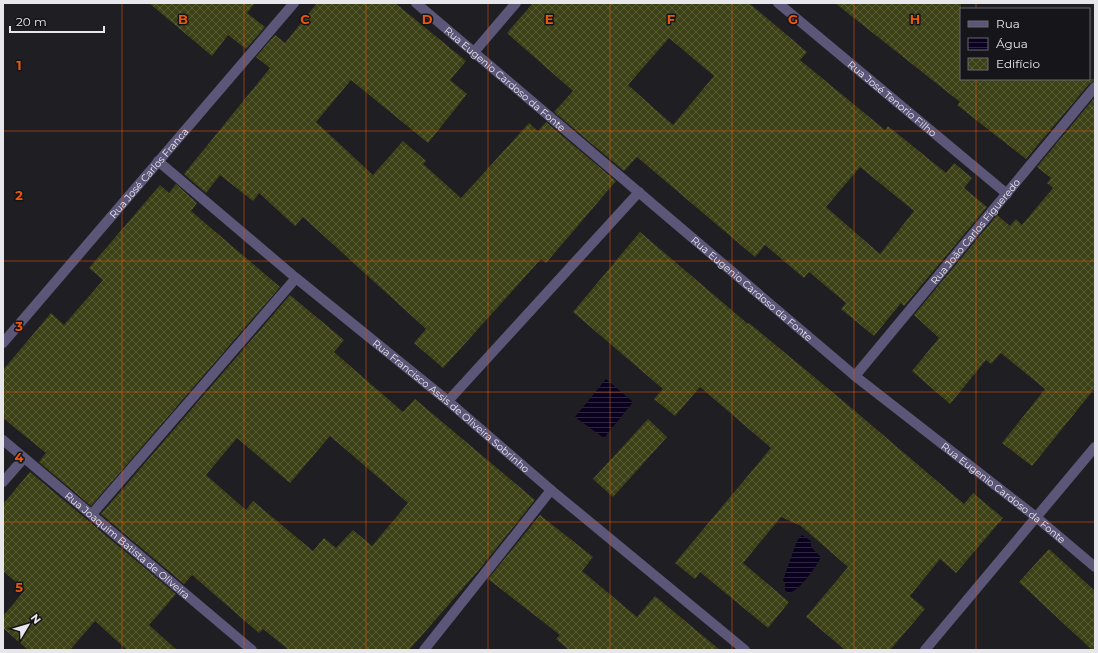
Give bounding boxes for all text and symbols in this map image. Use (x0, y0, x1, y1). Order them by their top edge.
scale bar (10, 8, 104, 34)
legend (960, 8, 1090, 80)
text: B (178, 11, 188, 27)
text: C (300, 11, 310, 27)
text: D (422, 11, 433, 27)
text: E (545, 11, 554, 27)
text: F (667, 11, 675, 27)
text: G (788, 11, 798, 27)
text: H (910, 11, 920, 27)
text: 20 m (16, 14, 47, 29)
text: Rua (996, 16, 1020, 31)
street label: Rua Eugenio Cardoso da Fonte (441, 24, 568, 134)
text: Água (996, 36, 1028, 51)
text: Edifício (996, 56, 1040, 71)
text: 1 (16, 57, 22, 73)
street label: Rua José Tenorio Filho (845, 58, 939, 140)
street label: Rua José Carlos Franca (107, 125, 191, 221)
street label: Rua João Carlos Figueredo (928, 176, 1023, 287)
text: 2 (15, 187, 23, 203)
street label: Rua Eugenio Cardoso da Fonte (688, 234, 815, 344)
text: 3 (14, 318, 23, 334)
street label: Rua Francisco Assis de Oliveira Sobrinho (370, 337, 532, 476)
street label: Rua Eugenio Cardoso da Fonte (939, 440, 1068, 546)
text: 4 (15, 449, 24, 465)
street label: Rua Joaquim Batista de Oliveira (62, 489, 192, 602)
text: 5 (15, 579, 23, 595)
north arrow (8, 605, 48, 645)
text: N (28, 611, 44, 627)

